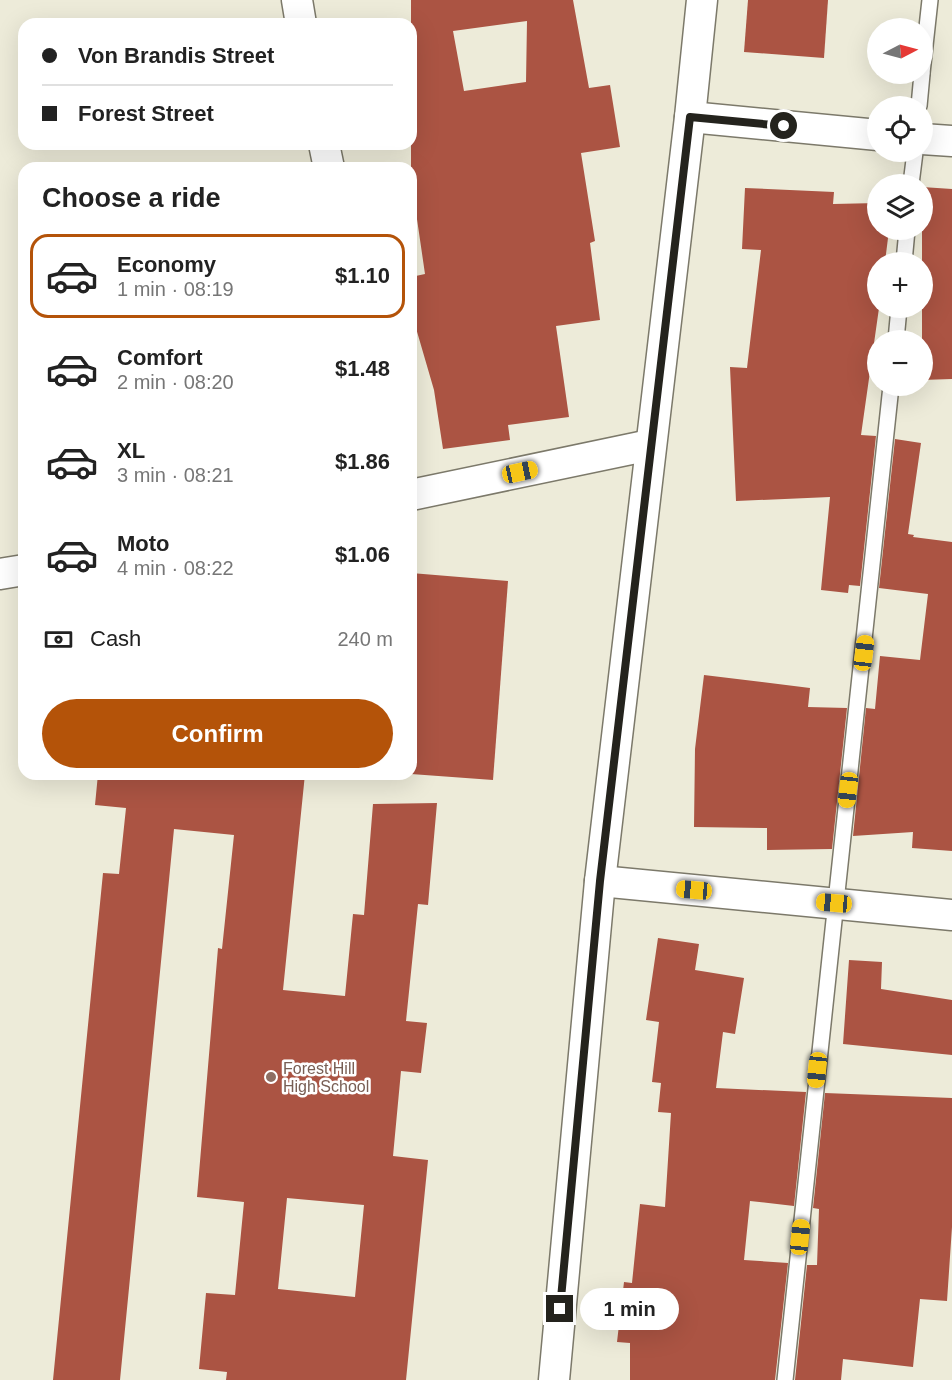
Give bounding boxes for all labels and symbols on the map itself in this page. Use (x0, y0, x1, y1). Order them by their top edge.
north arrow (867, 18, 933, 84)
route start (770, 112, 797, 139)
car (501, 459, 539, 485)
car (853, 634, 875, 672)
car (837, 771, 859, 809)
car (675, 879, 713, 901)
car (815, 892, 853, 914)
car (806, 1051, 828, 1089)
place label: Forest Hill High School (283, 1060, 369, 1095)
marker: Forest Hill High School (264, 1070, 278, 1084)
car (789, 1218, 811, 1256)
callout: 1 min (581, 1288, 680, 1330)
route end (546, 1295, 573, 1322)

